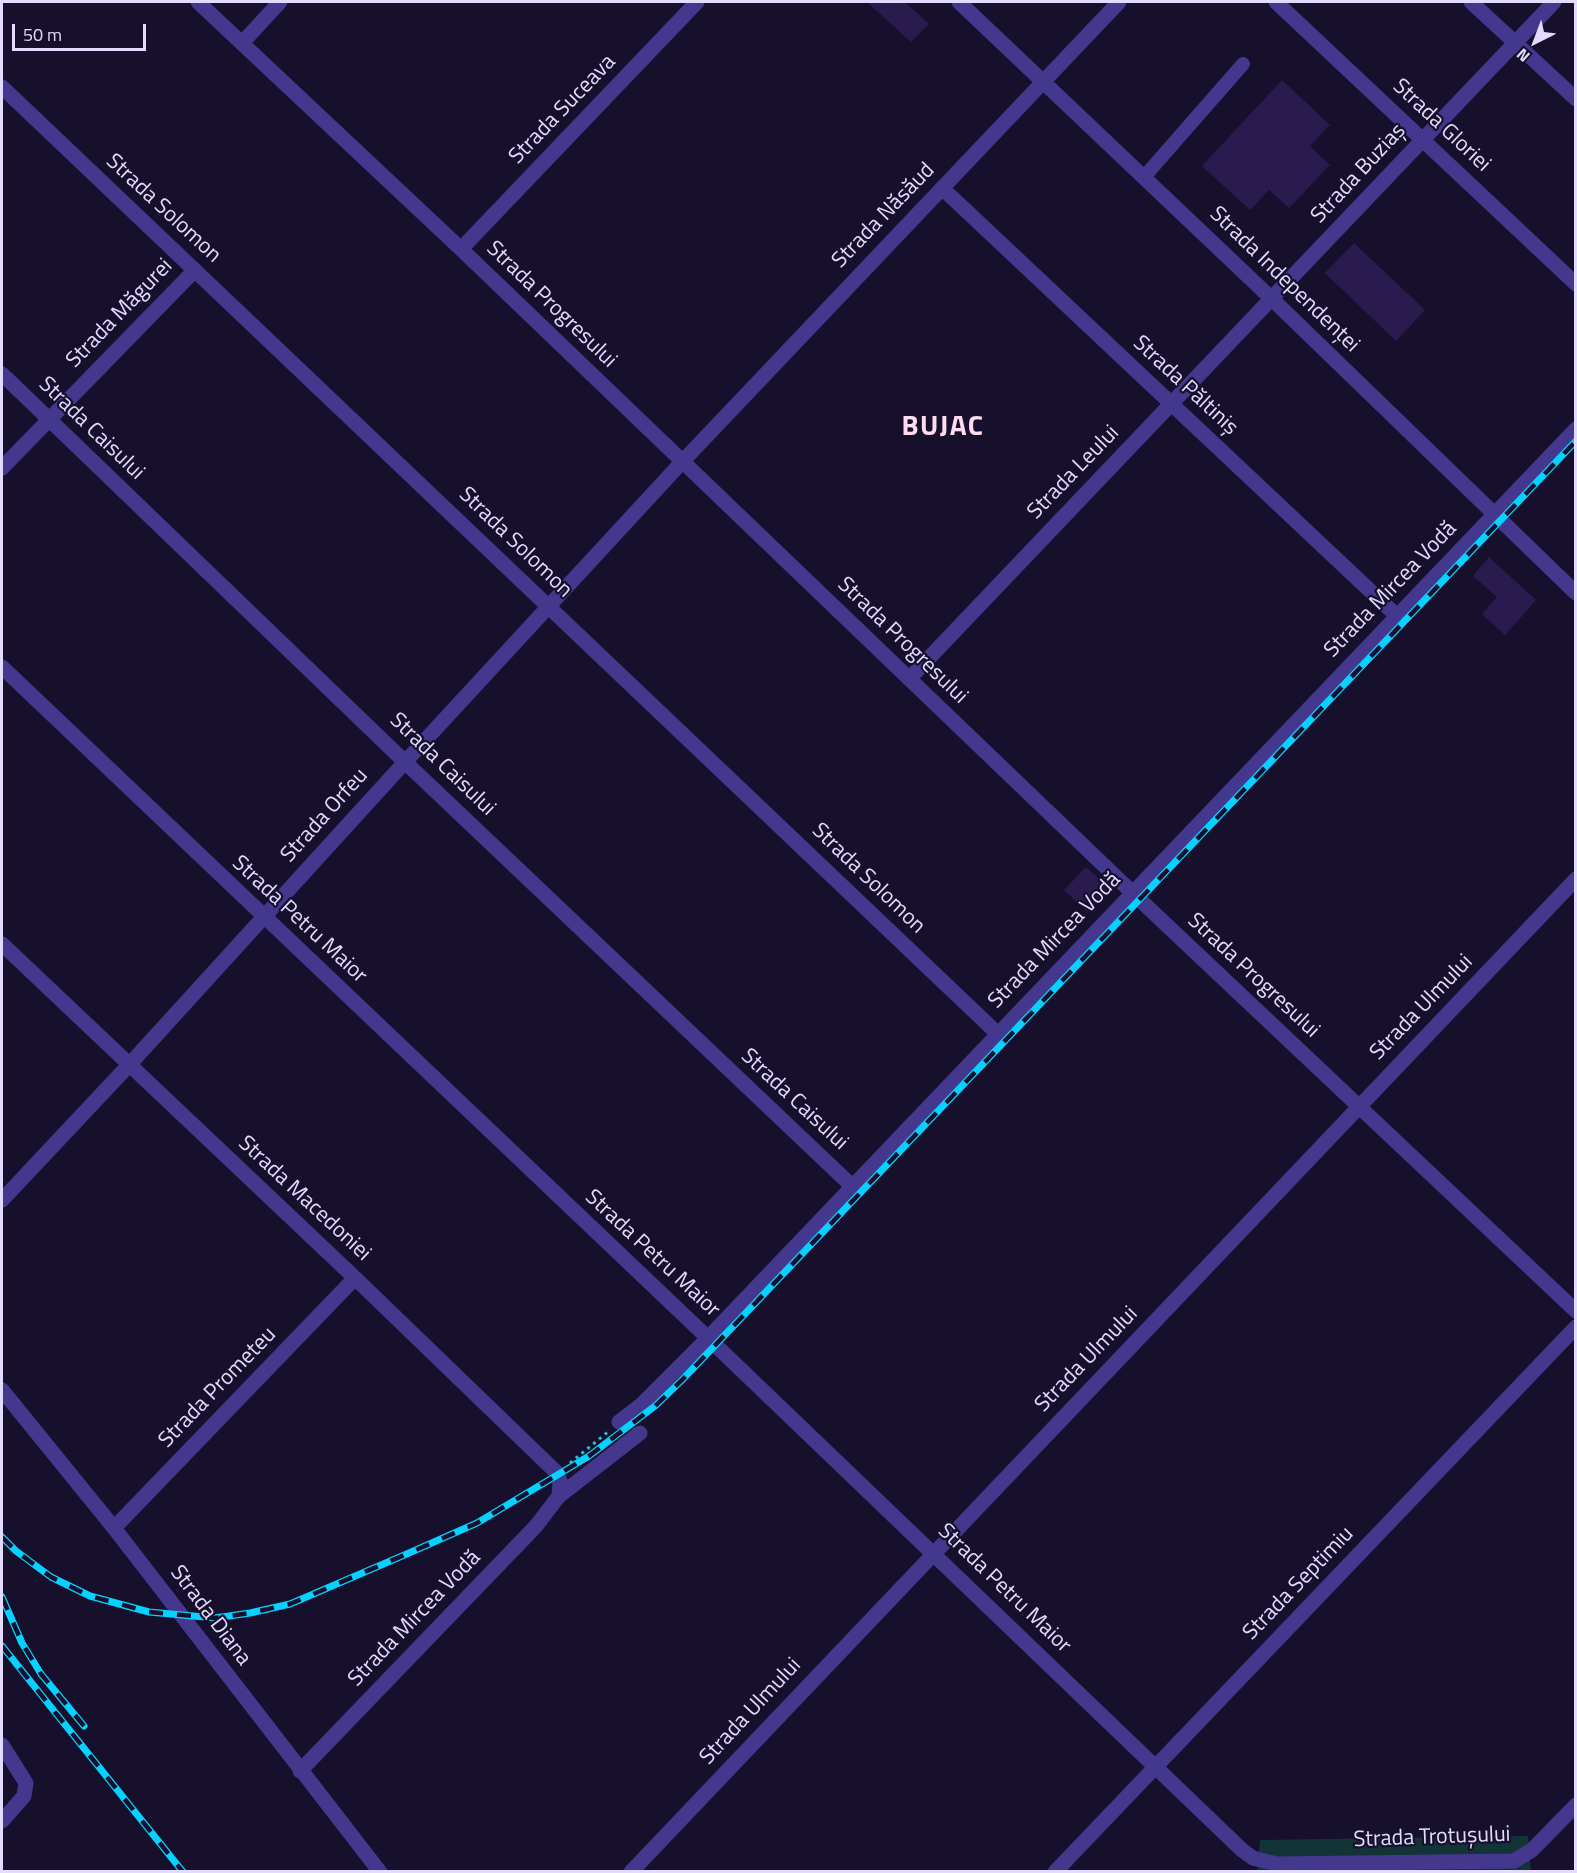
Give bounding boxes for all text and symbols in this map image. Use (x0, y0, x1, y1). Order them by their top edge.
scale bar (15, 12, 148, 50)
north arrow (1505, 12, 1565, 72)
text: 50 m (23, 21, 62, 48)
text: N (1511, 43, 1535, 68)
street label: Strada Suceava (504, 50, 622, 170)
street label: Strada Gloriei (1387, 74, 1495, 178)
street label: Strada Buziaș (1306, 119, 1412, 229)
street label: Strada Solomon (100, 149, 226, 269)
street label: Strada Năsăud (827, 158, 941, 274)
street label: Strada Independenței (1204, 202, 1364, 358)
street label: Strada Progresului (480, 236, 622, 374)
street label: Strada Măgurei (61, 254, 179, 374)
street label: Strada Păltiniș (1127, 331, 1243, 441)
street label: Strada Caisului (33, 372, 149, 486)
district label: BUJAC (902, 411, 984, 445)
street label: Strada Leului (1023, 421, 1125, 525)
street label: Strada Solomon (453, 482, 577, 604)
street label: Strada Mircea Vodă (1319, 516, 1463, 664)
street label: Strada Progresului (831, 572, 973, 710)
street label: Strada Caisului (384, 708, 500, 822)
street label: Strada Orfeu (276, 763, 374, 869)
street label: Strada Solomon (806, 818, 930, 940)
street label: Strada Petru Maior (226, 851, 372, 989)
street label: Strada Mircea Vodă (983, 867, 1127, 1015)
street label: Strada Progresului (1181, 908, 1325, 1044)
street label: Strada Ulmului (1365, 950, 1479, 1066)
street label: Strada Caisului (735, 1044, 853, 1156)
street label: Strada Macedoniei (232, 1131, 376, 1267)
street label: Strada Petru Maior (579, 1185, 725, 1323)
street label: Strada Ulmului (1030, 1302, 1144, 1418)
street label: Strada Prometeu (154, 1322, 282, 1454)
street label: Strada Petru Maior (932, 1519, 1076, 1659)
street label: Strada Septimiu (1238, 1522, 1360, 1646)
street label: Strada Mircea Vodă (343, 1545, 487, 1693)
street label: Strada Diana (164, 1561, 256, 1671)
street label: Strada Ulmului (695, 1653, 807, 1771)
street label: Strada Trotușului (1353, 1822, 1511, 1854)

